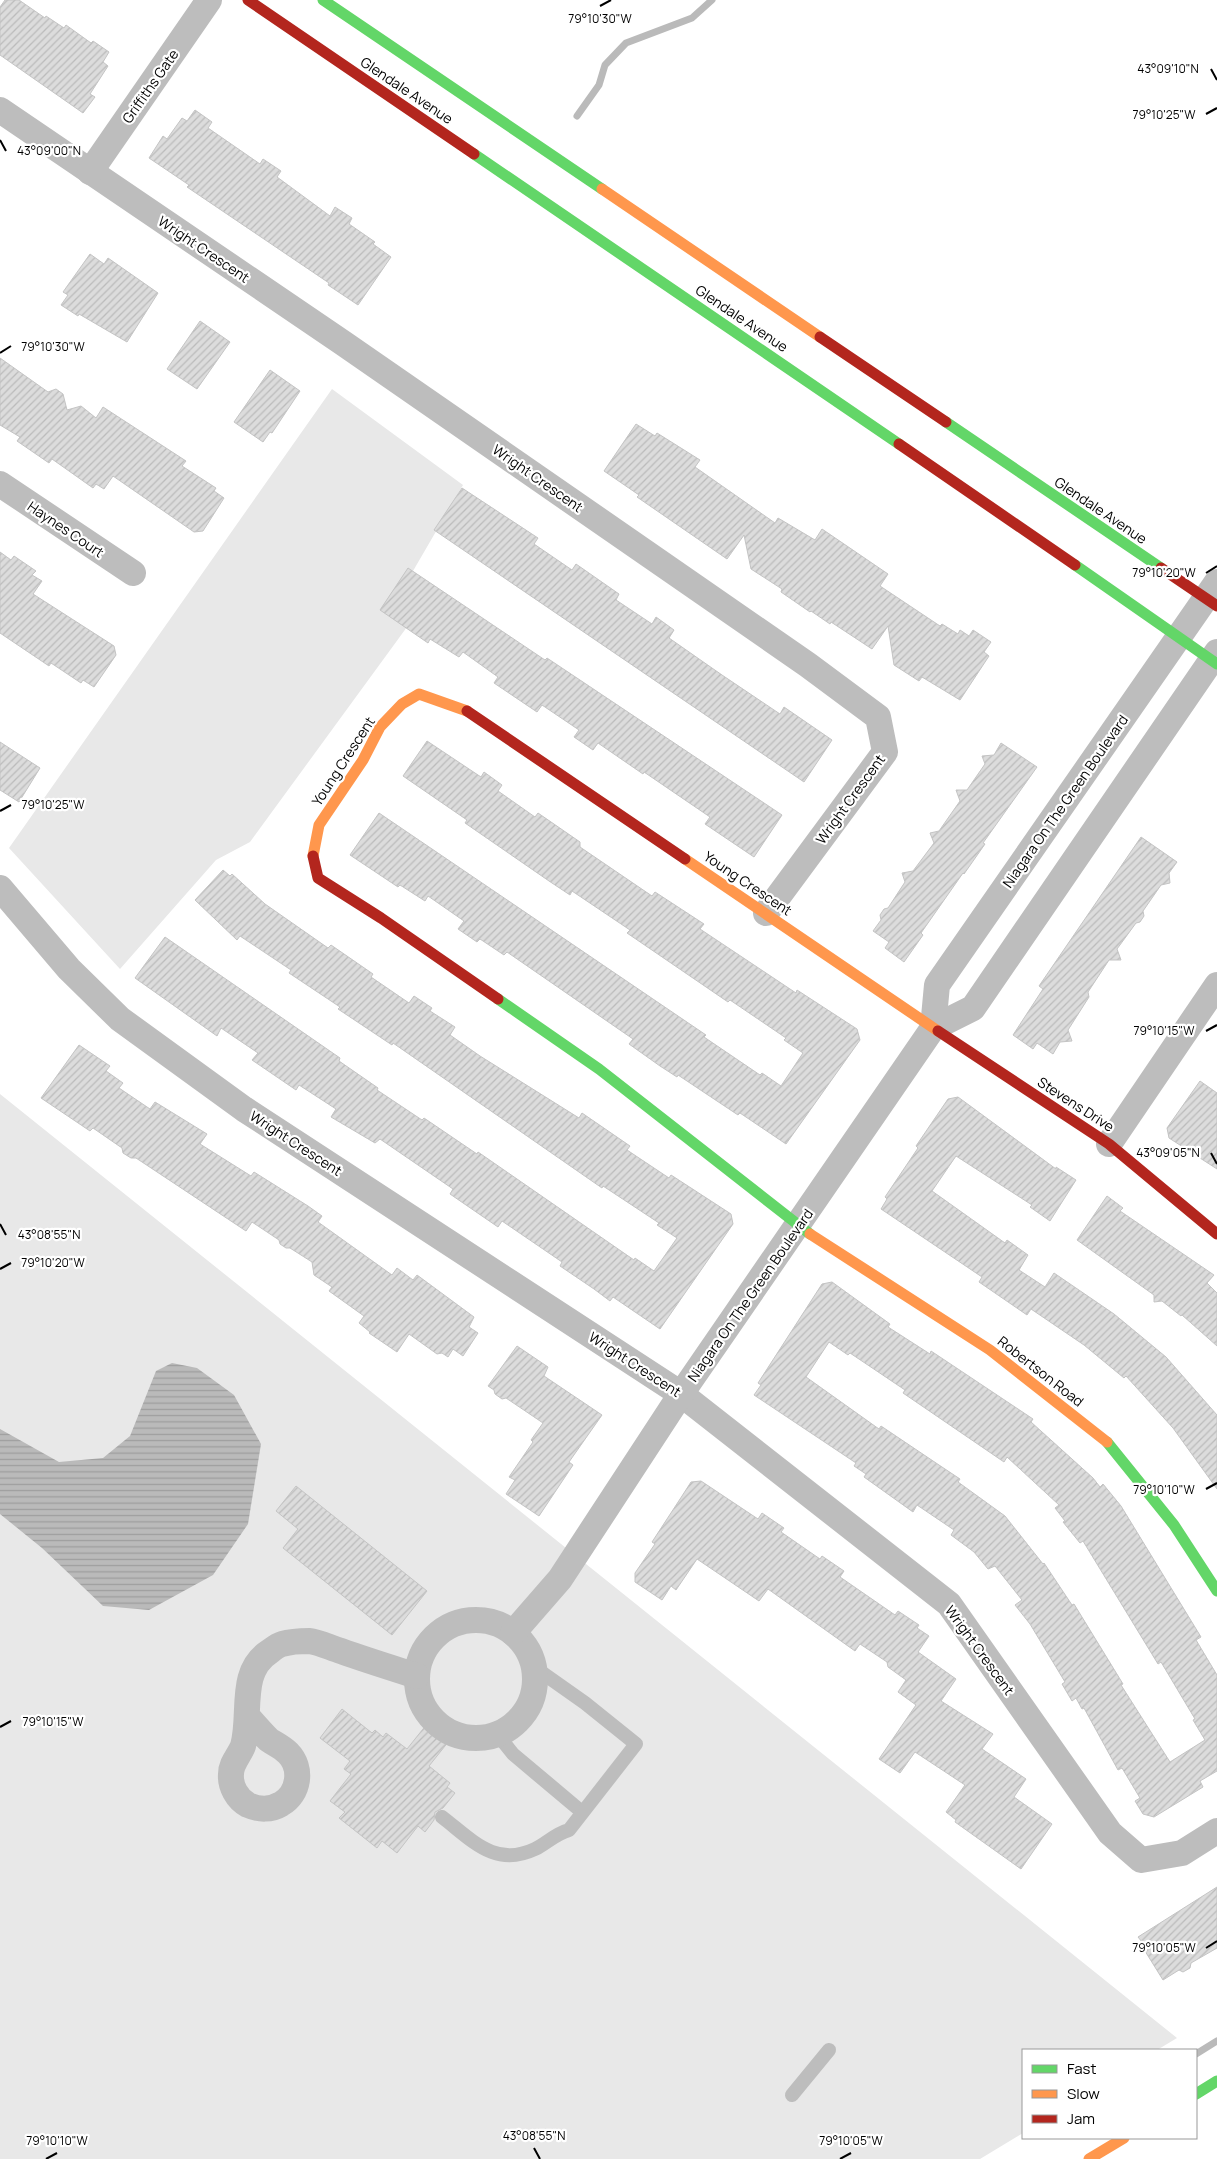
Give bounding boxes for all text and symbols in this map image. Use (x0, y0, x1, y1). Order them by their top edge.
text: 79°10'30"W (568, 10, 632, 27)
street label: Griffiths Gate (118, 45, 182, 127)
street label: Glendale Avenue (357, 52, 457, 128)
text: 43°09'10"N (1137, 60, 1199, 77)
text: 79°10'25"W (1132, 106, 1196, 123)
text: 43°09'00"N (17, 142, 81, 159)
street label: Wright Crescent (155, 211, 254, 287)
street label: Glendale Avenue (692, 280, 792, 356)
text: 79°10'30"W (21, 338, 85, 355)
street label: Wright Crescent (489, 440, 587, 516)
street label: Glendale Avenue (1051, 472, 1151, 548)
street label: Haynes Court (24, 496, 108, 562)
text: 79°10'20"W (1132, 564, 1197, 581)
street label: Niagara On The Green Boulevard (998, 711, 1132, 891)
street label: Young Crescent (307, 712, 379, 809)
street label: Wright Crescent (811, 750, 889, 848)
text: 79°10'25"W (21, 796, 85, 813)
street label: Young Crescent (700, 846, 796, 920)
text: 79°10'15"W (1134, 1022, 1195, 1039)
street label: Stevens Drive (1034, 1072, 1118, 1136)
street label: Wright Crescent (246, 1106, 346, 1180)
text: 43°09'05"N (1136, 1144, 1200, 1161)
street label: Niagara On The Green Boulevard (683, 1205, 817, 1385)
text: 43°08'55"N (18, 1226, 80, 1243)
text: 79°10'20"W (21, 1254, 86, 1271)
street label: Wright Crescent (585, 1327, 685, 1401)
street label: Robertson Road (994, 1331, 1088, 1411)
text: 79°10'10"W (1133, 1481, 1195, 1498)
street label: Wright Crescent (941, 1601, 1019, 1699)
text: 79°10'15"W (23, 1713, 84, 1730)
text: 79°10'05"W (1132, 1939, 1197, 1956)
legend (1022, 2049, 1197, 2139)
text: Fast (1067, 2058, 1096, 2079)
text: Slow (1067, 2083, 1100, 2104)
text: Jam (1067, 2108, 1095, 2129)
text: 43°08'55"N (503, 2127, 565, 2144)
text: 79°10'10"W (26, 2132, 88, 2149)
text: 79°10'05"W (819, 2132, 884, 2149)

